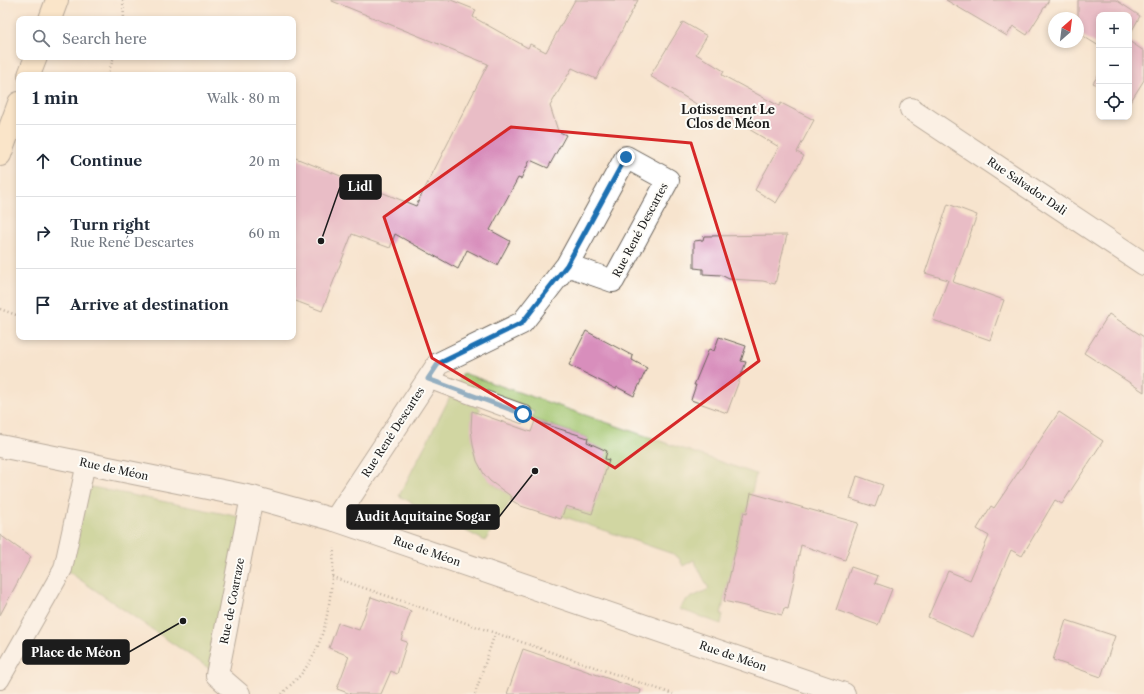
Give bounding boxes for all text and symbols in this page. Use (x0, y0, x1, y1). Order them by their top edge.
north arrow (1048, 12, 1084, 48)
map controls (1096, 12, 1132, 120)
button: + (1096, 12, 1132, 48)
search box (16, 16, 296, 60)
icon: search (30, 27, 52, 49)
text: Search here (62, 29, 147, 48)
button: − (1096, 48, 1132, 84)
button: locate (1096, 84, 1132, 120)
text: 1 min (32, 88, 79, 108)
text: Walk · 80 m (207, 90, 280, 106)
district label: Lotissement Le Clos de Méon (681, 102, 775, 131)
route end (617, 148, 635, 166)
icon: ahead (32, 150, 54, 172)
text: Continue (70, 151, 142, 170)
text: 20 m (249, 153, 280, 169)
street label: Rue Salvador Dali (985, 154, 1070, 218)
callout: Lidl (340, 175, 381, 199)
text: Lidl (348, 179, 372, 194)
street label: Rue René Descartes (609, 180, 671, 280)
text: Turn right (70, 215, 150, 234)
icon: right (32, 222, 54, 244)
text: 60 m (249, 225, 280, 241)
text: Rue René Descartes (70, 234, 194, 250)
icon: arrive (32, 294, 54, 316)
text: Arrive at destination (70, 295, 229, 314)
street label: Rue René Descartes (359, 384, 428, 480)
route start (514, 405, 532, 423)
street label: Rue de Méon (78, 455, 150, 483)
callout: Audit Aquitaine Sogar (347, 505, 499, 529)
text: Audit Aquitaine Sogar (354, 509, 491, 524)
street label: Rue de Méon (391, 533, 463, 569)
street label: Rue de Coarraze (217, 557, 247, 645)
street label: Rue de Méon (697, 638, 769, 674)
callout: Place de Méon (23, 640, 129, 664)
text: Place de Méon (31, 645, 122, 660)

